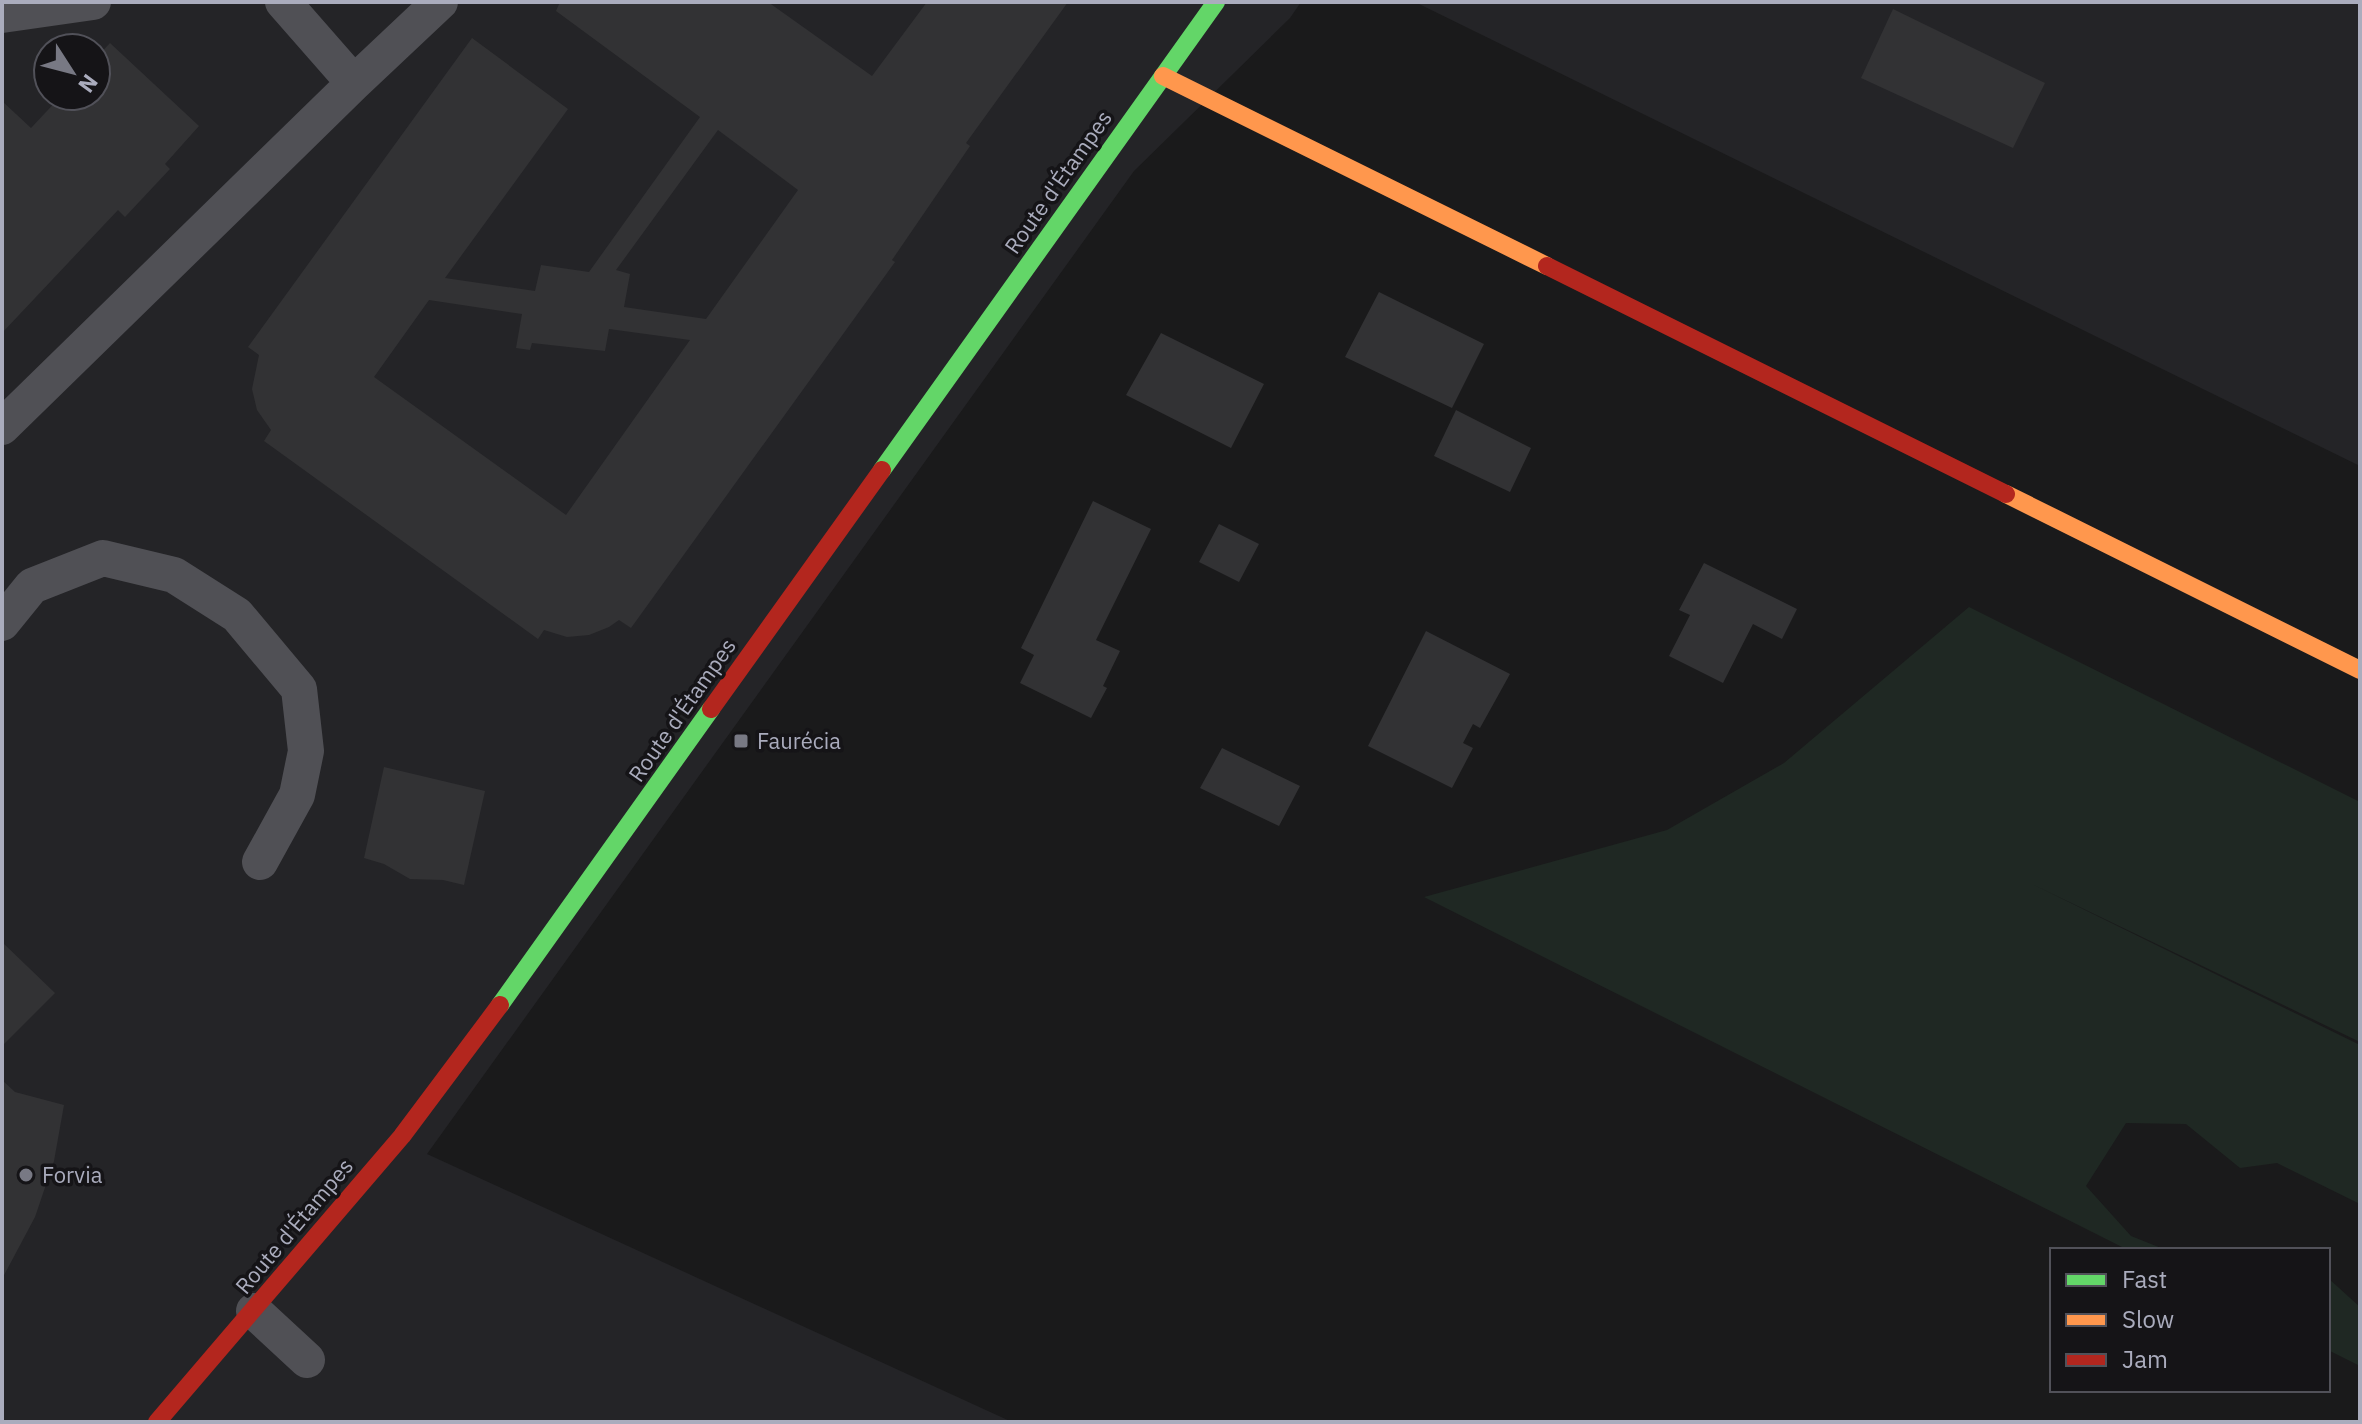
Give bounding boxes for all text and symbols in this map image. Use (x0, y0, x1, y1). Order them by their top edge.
north arrow (32, 32, 112, 112)
text: N (72, 69, 105, 99)
street label: Route d'Étampes (997, 104, 1118, 259)
street label: Route d'Étampes (621, 632, 742, 787)
place label: Faurécia (757, 726, 841, 755)
marker: Faurécia (732, 732, 750, 750)
street label: Route d'Étampes (228, 1152, 359, 1300)
place label: Forvia (42, 1160, 103, 1189)
marker: Forvia (17, 1166, 35, 1184)
legend (2050, 1248, 2330, 1392)
text: Fast (2122, 1263, 2167, 1295)
text: Slow (2122, 1303, 2174, 1335)
text: Jam (2122, 1343, 2168, 1375)

